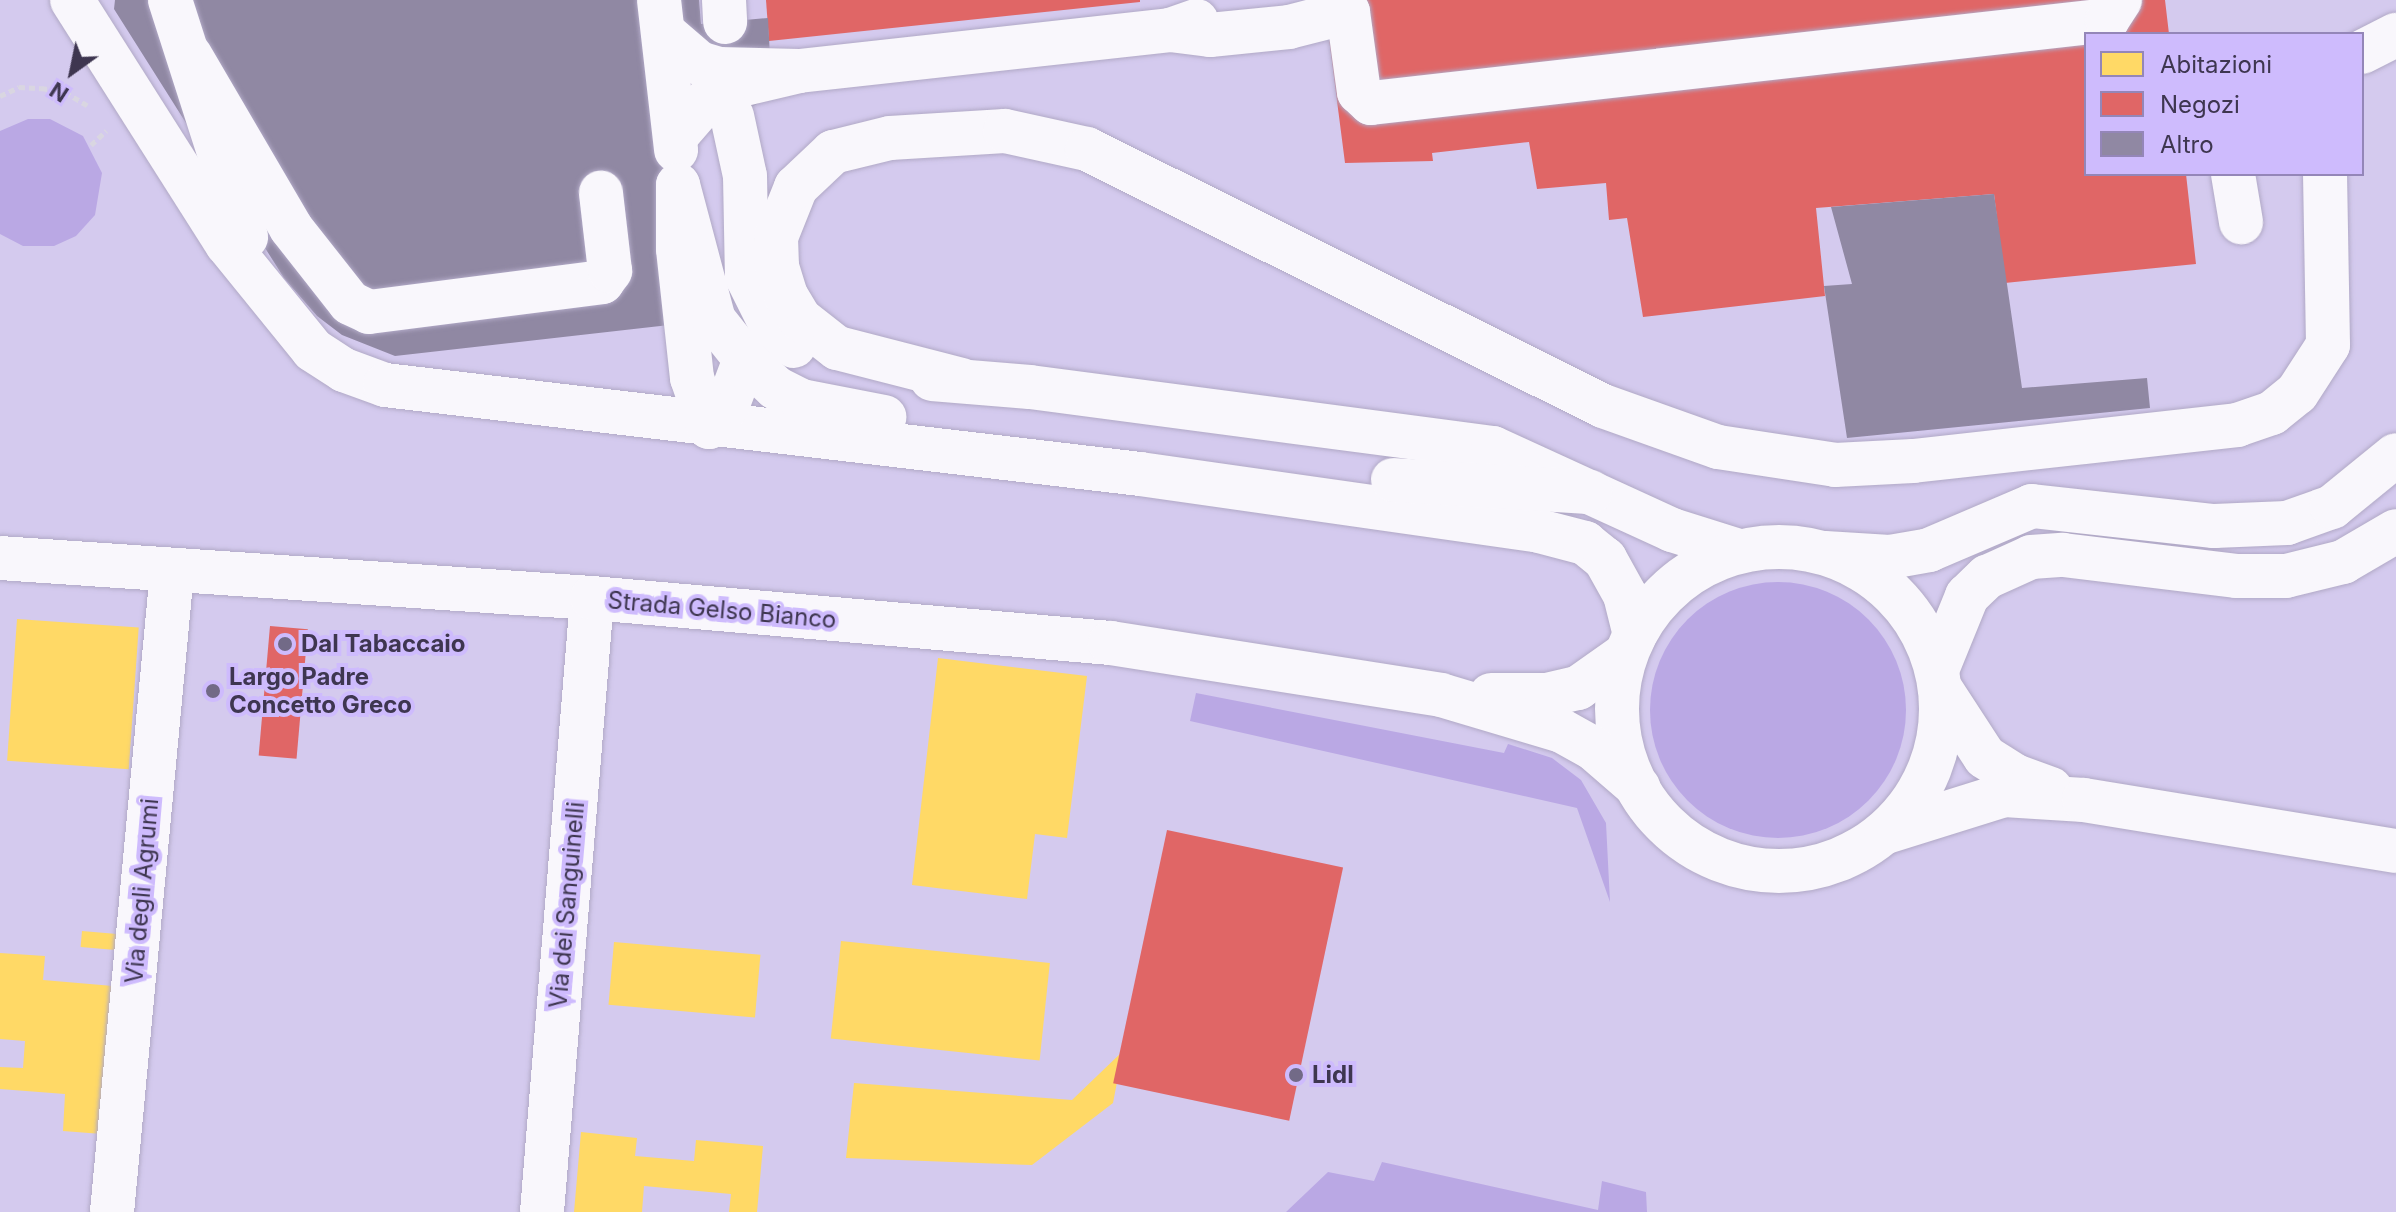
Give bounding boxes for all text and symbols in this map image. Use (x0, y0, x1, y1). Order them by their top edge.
north arrow (32, 32, 112, 112)
legend (2084, 32, 2364, 176)
text: Abitazioni (2160, 50, 2272, 79)
text: N (45, 77, 73, 108)
text: Negozi (2160, 90, 2240, 119)
text: Altro (2160, 130, 2214, 159)
street label: Strada Gelso Bianco (606, 586, 838, 634)
place label: Dal Tabaccaio (301, 630, 466, 658)
marker: Dal Tabaccaio (276, 635, 294, 653)
place label: Largo Padre Concetto Greco (229, 663, 412, 719)
marker: Largo Padre Concetto Greco (204, 682, 222, 700)
street label: Via degli Agrumi (120, 797, 164, 985)
street label: Via dei Sanguinelli (544, 801, 590, 1009)
place label: Lidl (1312, 1061, 1354, 1089)
marker: Lidl (1287, 1066, 1305, 1084)

